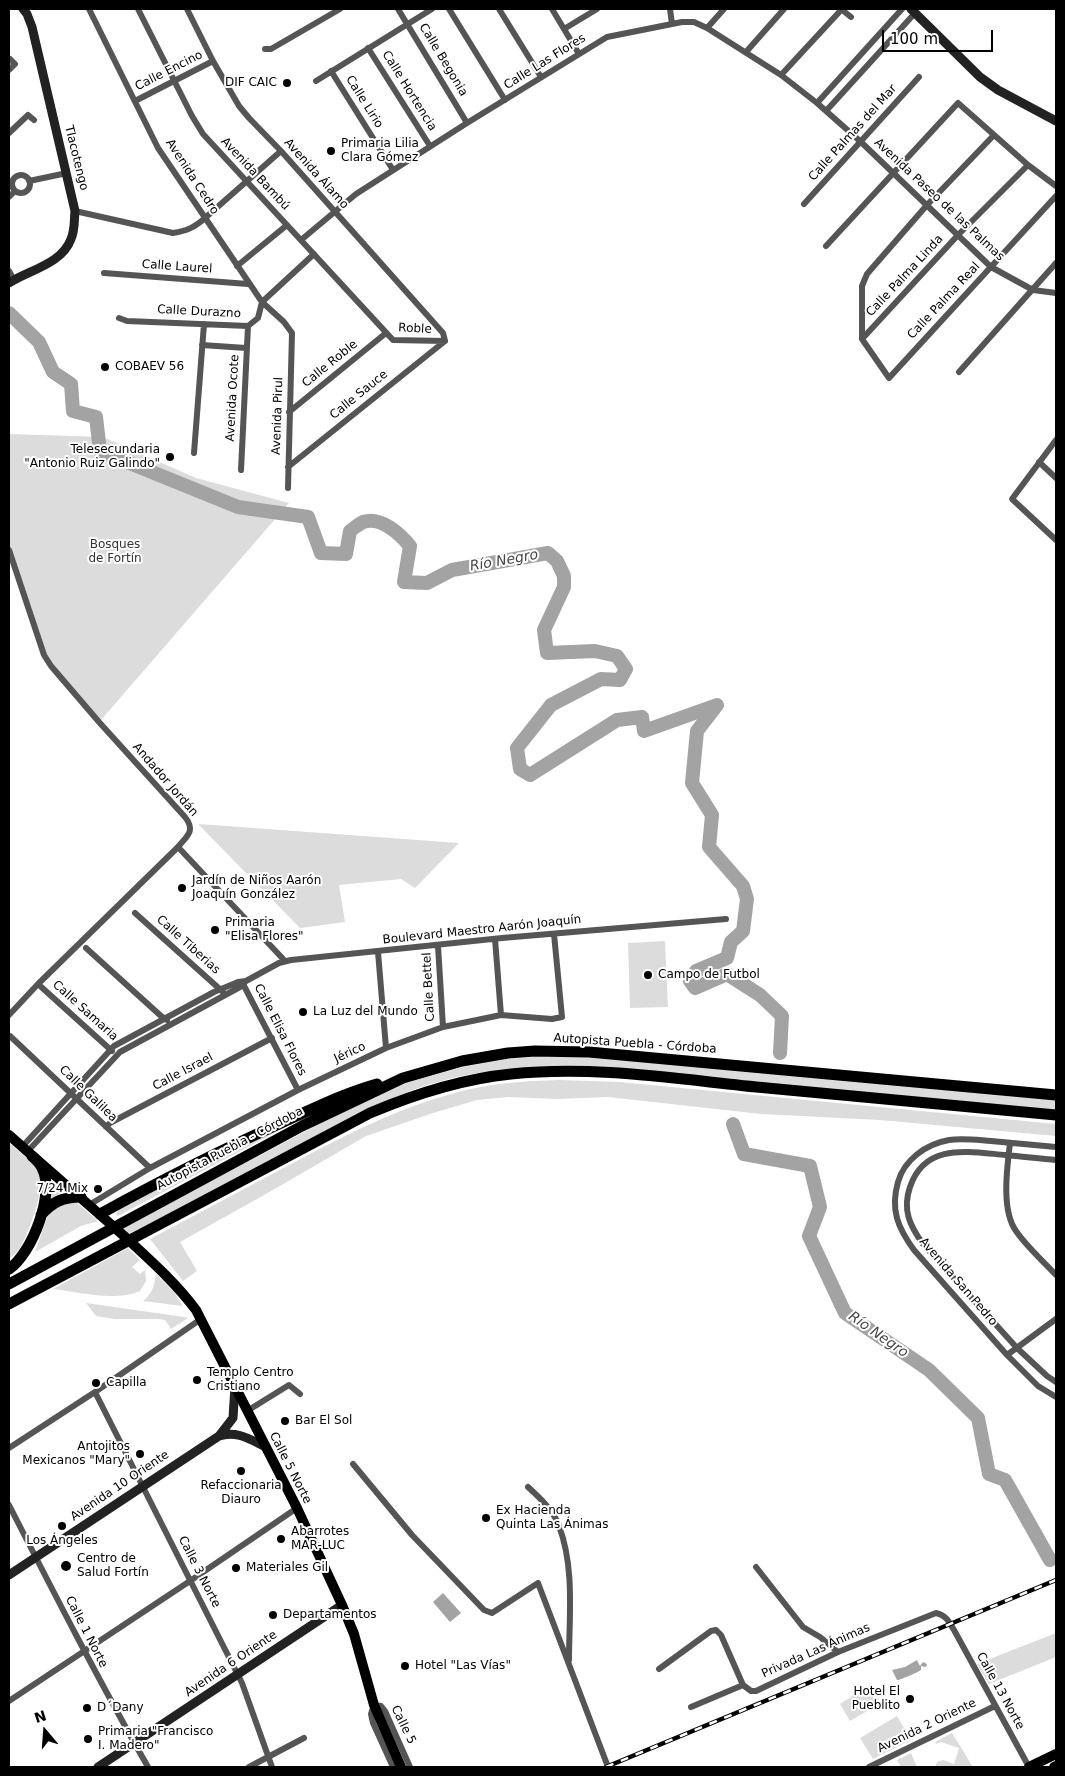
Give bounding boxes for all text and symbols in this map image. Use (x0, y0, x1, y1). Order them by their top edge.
scale bar (885, 20, 996, 52)
street label: Calle Begonia (416, 21, 470, 99)
text: 100 m (890, 30, 938, 48)
street label: Calle Las Flores (502, 31, 588, 93)
street label: Calle Encino (133, 48, 205, 94)
street label: Calle Hortencia (379, 48, 439, 134)
street label: Calle Lirio (342, 73, 386, 131)
place label: DIF CAIC (225, 76, 277, 90)
marker: DIF CAIC (281, 77, 293, 89)
street label: Calle Palmas del Mar (806, 82, 900, 184)
street label: Tlacotengo (61, 124, 91, 192)
street label: Avenida Bambú (218, 135, 292, 213)
street label: Avenida Álamo (281, 136, 351, 212)
street label: Avenida Paseo de las Palmas (871, 136, 1007, 264)
street label: Avenida Cedro (162, 137, 222, 217)
place label: Primaria Lilia Clara Gómez (341, 137, 419, 165)
marker: Primaria Lilia Clara Gómez (325, 145, 337, 157)
street label: Calle Palma Linda (863, 232, 947, 320)
street label: Calle Laurel (141, 257, 213, 277)
street label: Calle Palma Real (905, 260, 983, 342)
street label: Calle Durazno (157, 303, 241, 321)
street label: Roble (398, 321, 432, 337)
street label: Calle Roble (299, 337, 361, 391)
street label: Avenida Ocote (224, 354, 242, 442)
place label: COBAEV 56 (115, 360, 184, 374)
marker: COBAEV 56 (99, 361, 111, 373)
street label: Calle Sauce (327, 367, 391, 423)
street label: Avenida Pirul (269, 377, 287, 455)
place label: Telesecundaria "Antonio Ruiz Galindo" (24, 443, 160, 471)
marker: Telesecundaria "Antonio Ruiz Galindo" (164, 451, 176, 463)
park label: Bosques de Fortín (88, 538, 142, 566)
water label: Río Negro (469, 547, 539, 575)
street label: Andador Jordán (129, 740, 201, 820)
place label: Jardín de Niños Aarón Joaquín González (192, 874, 321, 902)
marker: Jardín de Niños Aarón Joaquín González (176, 882, 188, 894)
street label: Boulevard Maestro Aarón Joaquín (382, 912, 582, 948)
street label: Calle Tiberias (153, 913, 223, 977)
place label: Primaria "Elisa Flores" (225, 916, 304, 944)
marker: Primaria "Elisa Flores" (209, 924, 221, 936)
street label: Calle Bettel (420, 952, 438, 1022)
place label: Campo de Futbol (658, 968, 760, 982)
marker: Campo de Futbol (642, 969, 654, 981)
street label: Calle Samaria (49, 978, 121, 1044)
street label: Calle Elisa Flores (251, 982, 309, 1078)
place label: La Luz del Mundo (313, 1005, 418, 1019)
marker: La Luz del Mundo (297, 1006, 309, 1018)
street label: Autopista Puebla - Córdoba (553, 1031, 717, 1057)
street label: Jérico (332, 1039, 368, 1067)
street label: Calle Israel (150, 1050, 216, 1094)
street label: Calle Galilea (56, 1063, 120, 1125)
street label: Autopista Puebla - Córdoba (154, 1104, 306, 1194)
place label: 7/24 Mix (36, 1182, 88, 1196)
marker: 7/24 Mix (92, 1183, 104, 1195)
street label: Avenida San Pedro (916, 1235, 1000, 1329)
water label: Río Negro (845, 1308, 911, 1362)
place label: Templo Centro Cristiano (207, 1366, 294, 1394)
marker: Templo Centro Cristiano (191, 1374, 203, 1386)
place label: Capilla (106, 1376, 147, 1390)
marker: Capilla (90, 1377, 102, 1389)
place label: Bar El Sol (295, 1414, 352, 1428)
marker: Bar El Sol (279, 1415, 291, 1427)
street label: Calle 5 Norte (266, 1430, 314, 1506)
place label: Antojitos Mexicanos "Mary" (22, 1440, 130, 1468)
street label: Avenida 10 Oriente (68, 1448, 172, 1524)
marker: Antojitos Mexicanos "Mary" (134, 1448, 146, 1460)
marker: Refaccionaria Diauro (235, 1465, 247, 1477)
place label: Refaccionaria Diauro (200, 1479, 282, 1507)
place label: Ex Hacienda Quinta Las Ánimas (496, 1504, 608, 1532)
marker: Ex Hacienda Quinta Las Ánimas (480, 1512, 492, 1524)
marker: Los Ángeles (56, 1520, 68, 1532)
place label: Abarrotes MAR-LUC (291, 1525, 349, 1553)
marker: Abarrotes MAR-LUC (275, 1533, 287, 1545)
place label: Los Ángeles (26, 1534, 98, 1548)
street label: Calle 3 Norte (175, 1534, 223, 1610)
place label: Centro de Salud Fortín (77, 1552, 149, 1580)
marker: Centro de Salud Fortín (59, 1559, 73, 1573)
place label: Materiales Gil (246, 1561, 328, 1575)
marker: Materiales Gil (230, 1562, 242, 1574)
street label: Calle 1 Norte (62, 1594, 110, 1670)
place label: Departamentos (283, 1608, 377, 1622)
marker: Departamentos (267, 1609, 279, 1621)
street label: Privada Las Ánimas (760, 1621, 872, 1681)
street label: Avenida 6 Oriente (182, 1628, 280, 1700)
street label: Calle 13 Norte (973, 1650, 1027, 1732)
place label: Hotel "Las Vías" (415, 1659, 511, 1673)
marker: Hotel "Las Vías" (399, 1660, 411, 1672)
place label: Hotel El Pueblito (852, 1685, 900, 1713)
marker: Hotel El Pueblito (904, 1693, 916, 1705)
street label: Avenida 2 Oriente (875, 1696, 979, 1756)
place label: D´Dany (97, 1701, 144, 1715)
marker: D´Dany (81, 1702, 93, 1714)
street label: Calle 5 (387, 1703, 419, 1747)
north arrow (20, 1706, 70, 1756)
text: N (32, 1707, 48, 1726)
place label: Primaria "Francisco I. Madero" (98, 1725, 213, 1753)
marker: Primaria "Francisco I. Madero" (82, 1733, 94, 1745)

